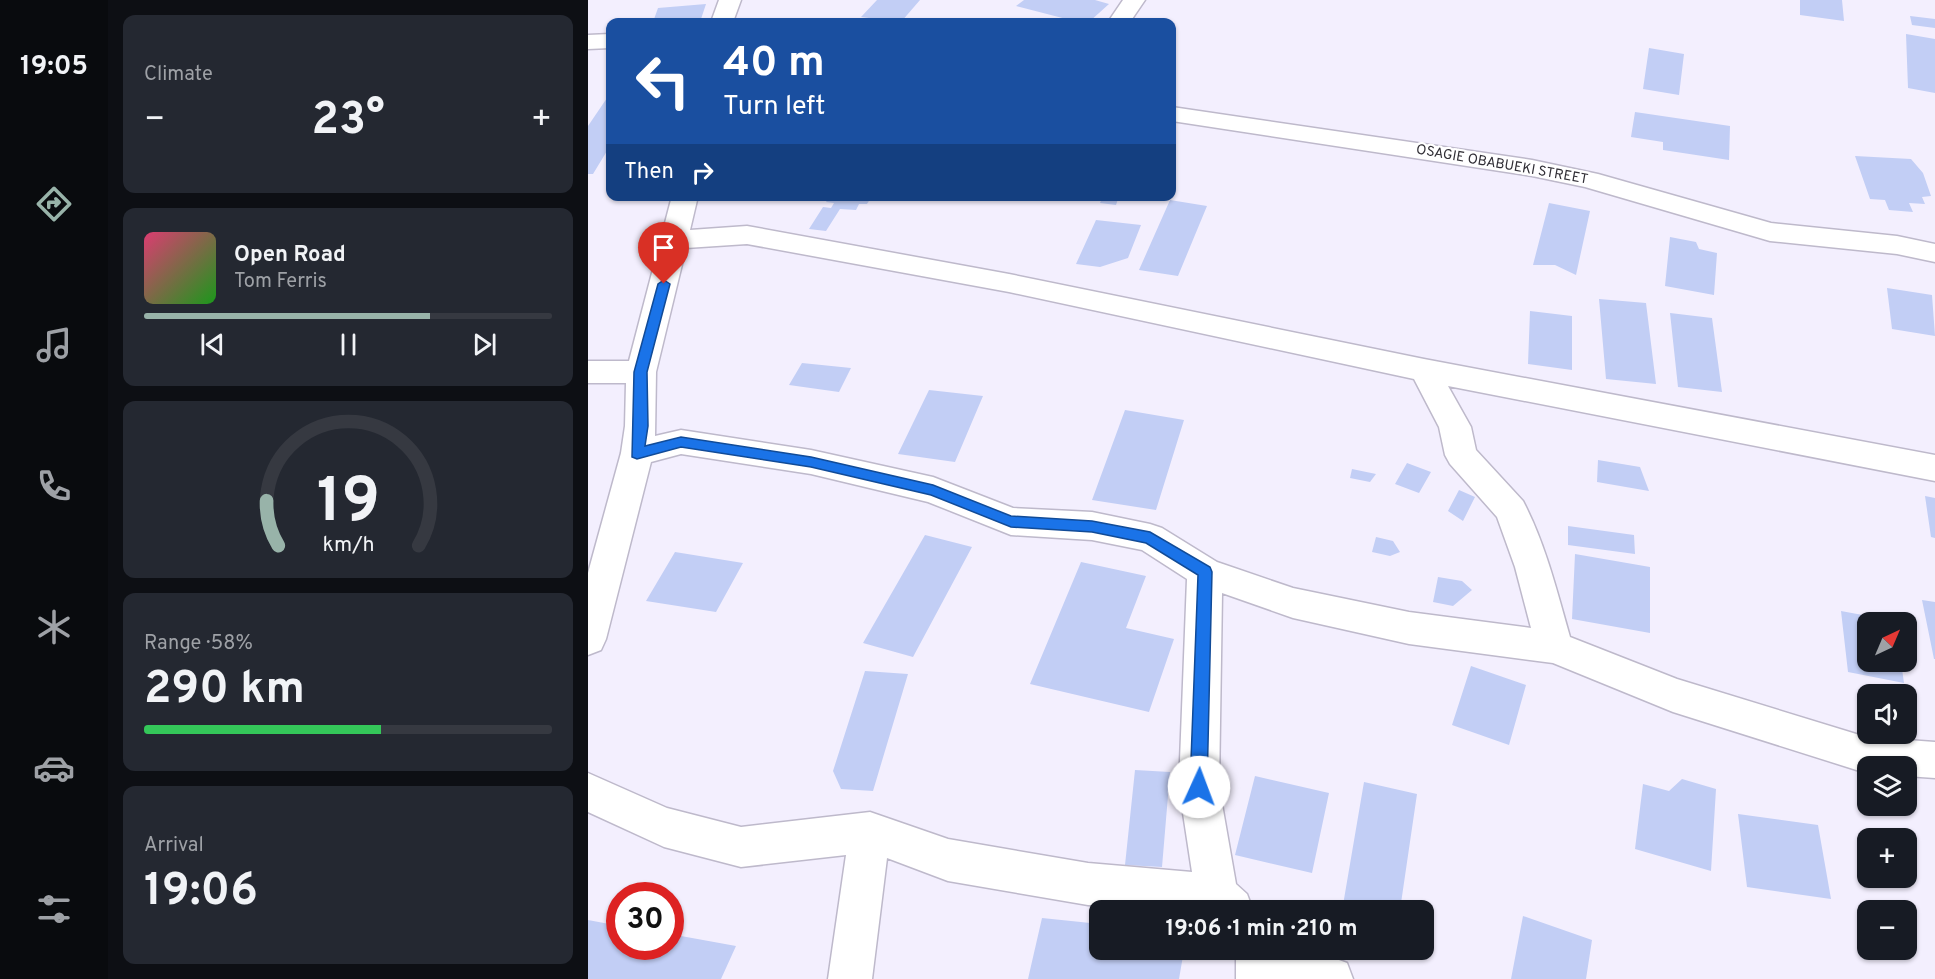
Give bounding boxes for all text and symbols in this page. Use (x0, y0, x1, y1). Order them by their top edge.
text: 40 m (723, 38, 825, 91)
icon: left (624, 42, 702, 120)
text: 19:05 (20, 50, 88, 84)
text: Climate (144, 62, 213, 88)
text: Turn left (723, 90, 825, 124)
text: 23° (311, 93, 385, 150)
text: − (144, 100, 165, 142)
text: + (531, 100, 552, 142)
street label: OSAGIE OBABUEKI STREET (1415, 141, 1589, 189)
icon: right (686, 156, 719, 189)
text: Then (624, 159, 674, 186)
icon: directions (33, 183, 75, 225)
pin (638, 222, 689, 284)
icon: arrive (647, 231, 680, 264)
text: Open Road (234, 242, 346, 269)
text: Tom Ferris (234, 269, 327, 295)
icon: music (33, 324, 75, 366)
icon: previous (196, 328, 229, 361)
icon: pause (332, 328, 365, 361)
icon: next (468, 328, 501, 361)
icon: phone (33, 465, 75, 507)
text: 19 (316, 466, 380, 545)
text: km/h (322, 533, 374, 560)
icon: climate (33, 606, 75, 648)
north arrow (1857, 612, 1917, 672)
map controls (1857, 612, 1917, 960)
text: Range · 58% (144, 631, 253, 657)
text: 290 km (144, 662, 305, 719)
button: sound (1857, 684, 1917, 744)
icon: car (33, 747, 75, 789)
position arrow (1167, 755, 1231, 819)
button: layers (1857, 756, 1917, 816)
button: + (1857, 828, 1917, 888)
text: Arrival (144, 833, 204, 859)
text: 19:06 (144, 864, 258, 921)
speed limit sign: 30 (606, 882, 684, 960)
icon: filters (33, 888, 75, 930)
button: − (1857, 900, 1917, 960)
text: 19:06 · 1 min · 210 m (1166, 916, 1357, 943)

